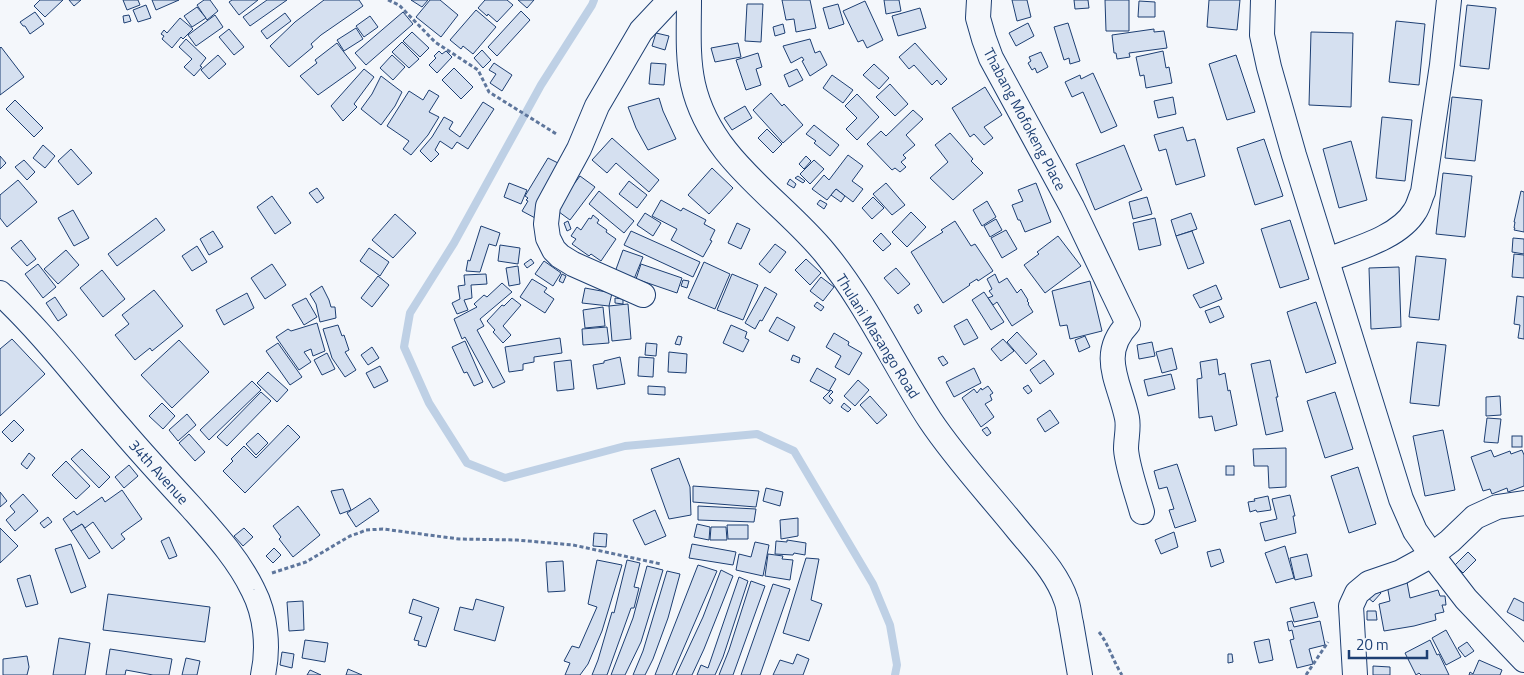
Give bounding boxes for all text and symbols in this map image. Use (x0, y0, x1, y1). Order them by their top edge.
street label: Thabang Mofokeng Place (978, 44, 1072, 194)
street label: Thulani Masango Road (830, 269, 926, 403)
street label: 34th Avenue (124, 434, 194, 510)
scale bar (1349, 628, 1426, 660)
text: 20 m (1356, 633, 1389, 656)

